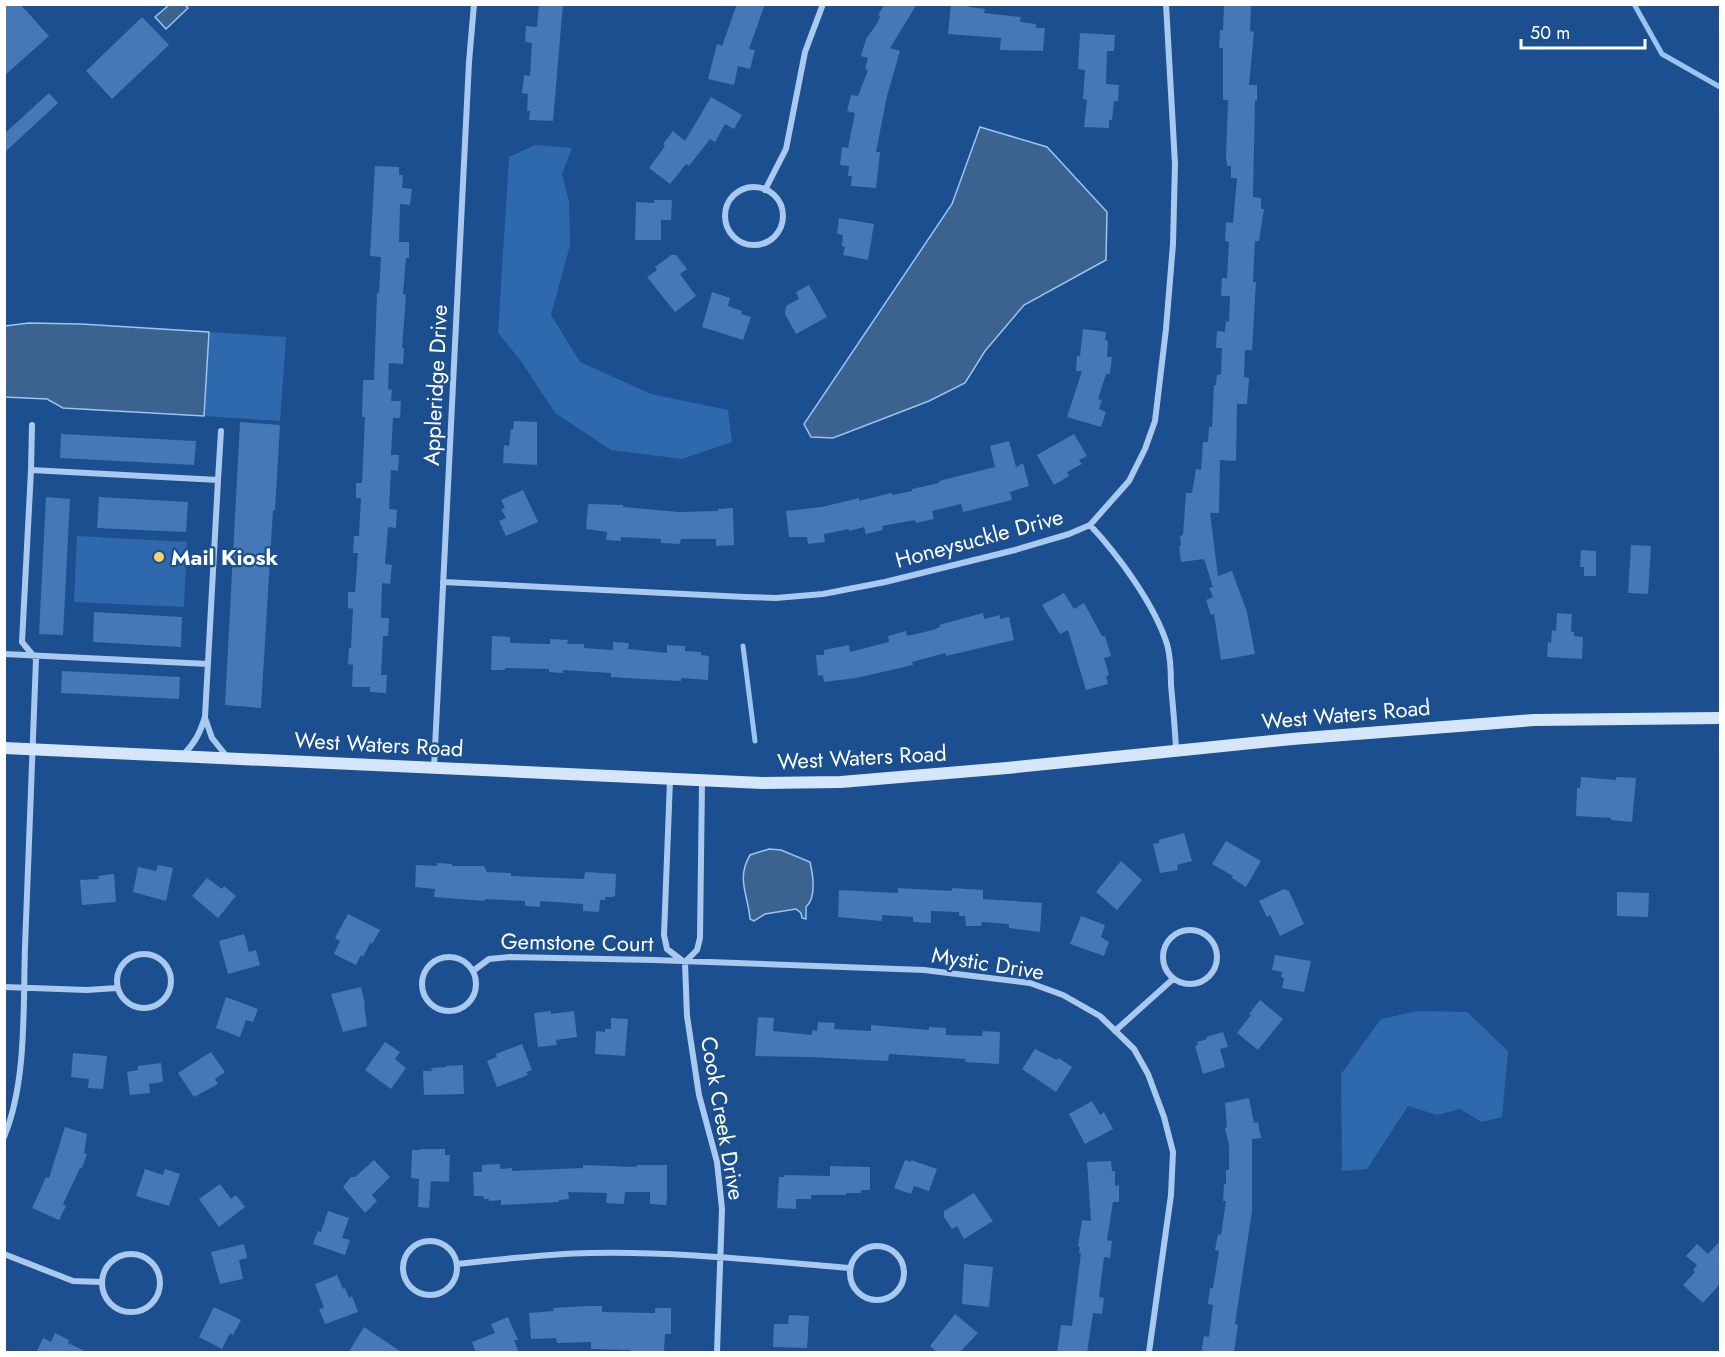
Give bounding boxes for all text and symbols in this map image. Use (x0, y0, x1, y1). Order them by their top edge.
scale bar (1521, 12, 1646, 50)
text: 50 m (1530, 20, 1570, 46)
street label: Appleridge Drive (415, 304, 455, 466)
street label: Honeysuckle Drive (892, 500, 1066, 576)
place label: Mail Kiosk (171, 541, 279, 573)
marker: Mail Kiosk (152, 550, 166, 564)
street label: West Waters Road (1260, 691, 1432, 737)
street label: West Waters Road (294, 724, 464, 764)
street label: West Waters Road (777, 737, 947, 777)
street label: Gemstone Court (500, 925, 654, 959)
street label: Mystic Drive (929, 938, 1047, 988)
street label: Cook Creek Drive (693, 1034, 753, 1202)

